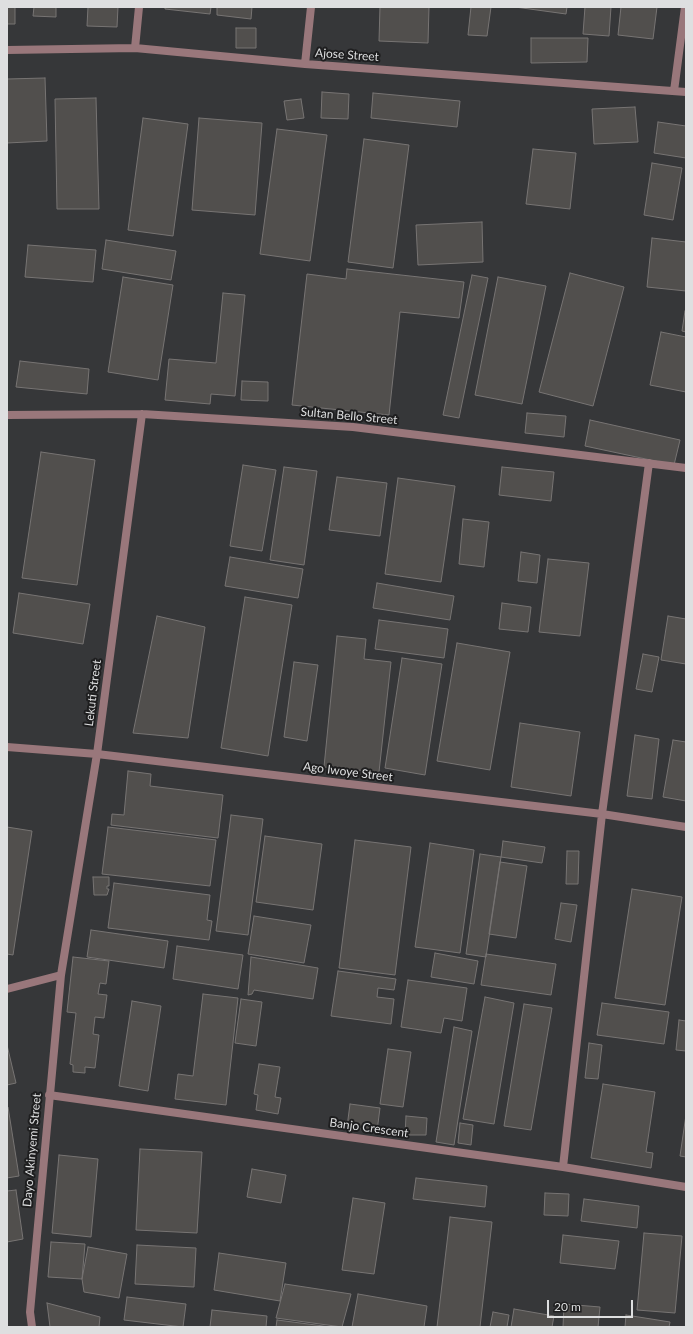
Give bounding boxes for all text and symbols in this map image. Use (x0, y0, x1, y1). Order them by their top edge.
street label: Ajose Street (315, 46, 379, 64)
street label: Sultan Bello Street (300, 405, 398, 427)
street label: Lekuti Street (82, 659, 104, 727)
street label: Ago Iwoye Street (302, 759, 394, 785)
street label: Dayo Akinyemi Street (20, 1093, 44, 1207)
street label: Banjo Crescent (329, 1115, 409, 1141)
scale bar (549, 1292, 635, 1318)
text: 20 m (554, 1299, 581, 1314)

